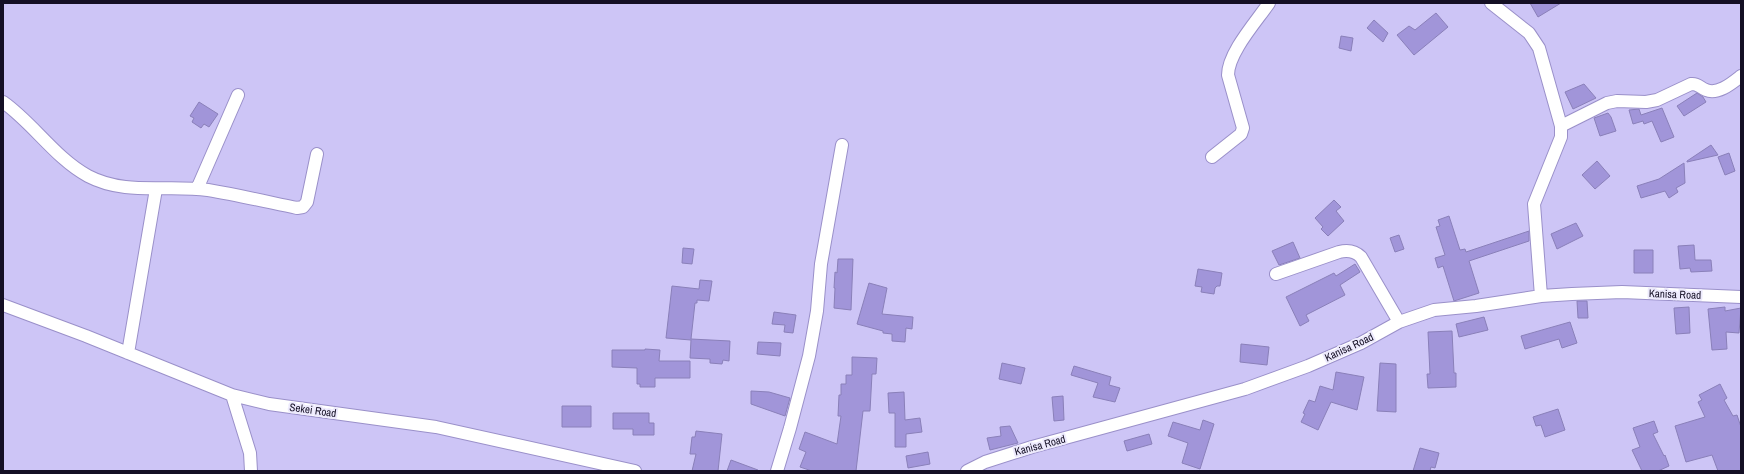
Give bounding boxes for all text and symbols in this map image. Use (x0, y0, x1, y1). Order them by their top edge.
street label: Kanisa Road (1649, 286, 1701, 302)
street label: Kanisa Road (1322, 330, 1376, 364)
street label: Sekei Road (289, 400, 337, 420)
street label: Kanisa Road (1013, 431, 1067, 459)

